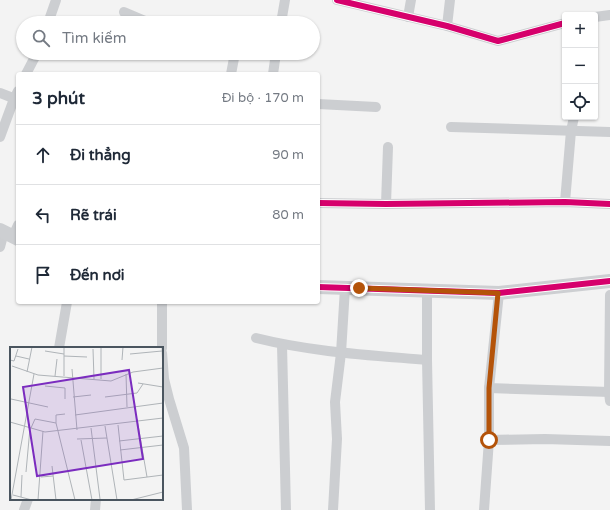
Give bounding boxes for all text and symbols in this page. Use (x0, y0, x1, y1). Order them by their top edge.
map controls (562, 12, 598, 120)
button: + (562, 12, 598, 48)
search box (16, 16, 320, 60)
icon: search (30, 27, 52, 49)
text: Tìm kiếm (62, 29, 127, 47)
button: − (562, 48, 598, 84)
button: locate (562, 84, 598, 120)
text: 3 phút (32, 88, 85, 109)
text: Đi bộ · 170 m (222, 90, 304, 106)
icon: ahead (32, 144, 54, 166)
text: Đi thẳng (70, 146, 131, 164)
text: 90 m (272, 147, 304, 163)
icon: left (32, 204, 54, 226)
text: Rẽ trái (70, 206, 117, 224)
text: 80 m (272, 207, 304, 223)
icon: arrive (32, 264, 54, 286)
text: Đến nơi (70, 266, 125, 284)
route end (350, 279, 368, 297)
inset map (10, 347, 163, 500)
route start (480, 431, 498, 449)

